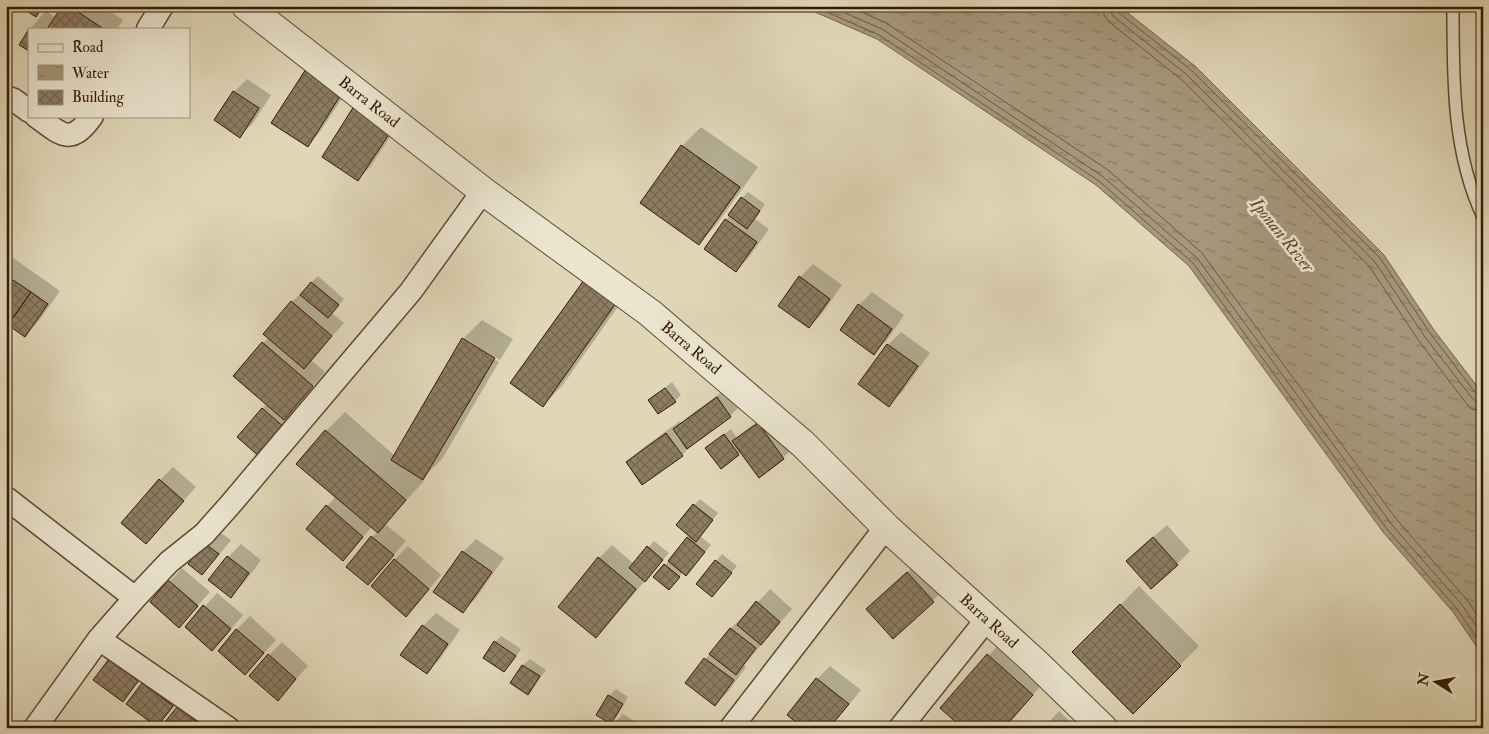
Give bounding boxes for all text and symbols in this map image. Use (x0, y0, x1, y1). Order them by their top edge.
legend (28, 28, 190, 118)
text: Road (72, 38, 104, 57)
text: Water (71, 64, 109, 83)
street label: Barra Road (334, 72, 404, 132)
text: Building (72, 88, 124, 107)
water label: Iponan River (1244, 192, 1320, 278)
street label: Barra Road (657, 317, 725, 379)
street label: Barra Road (955, 589, 1023, 653)
north arrow (1412, 656, 1462, 706)
text: N (1414, 671, 1433, 688)

